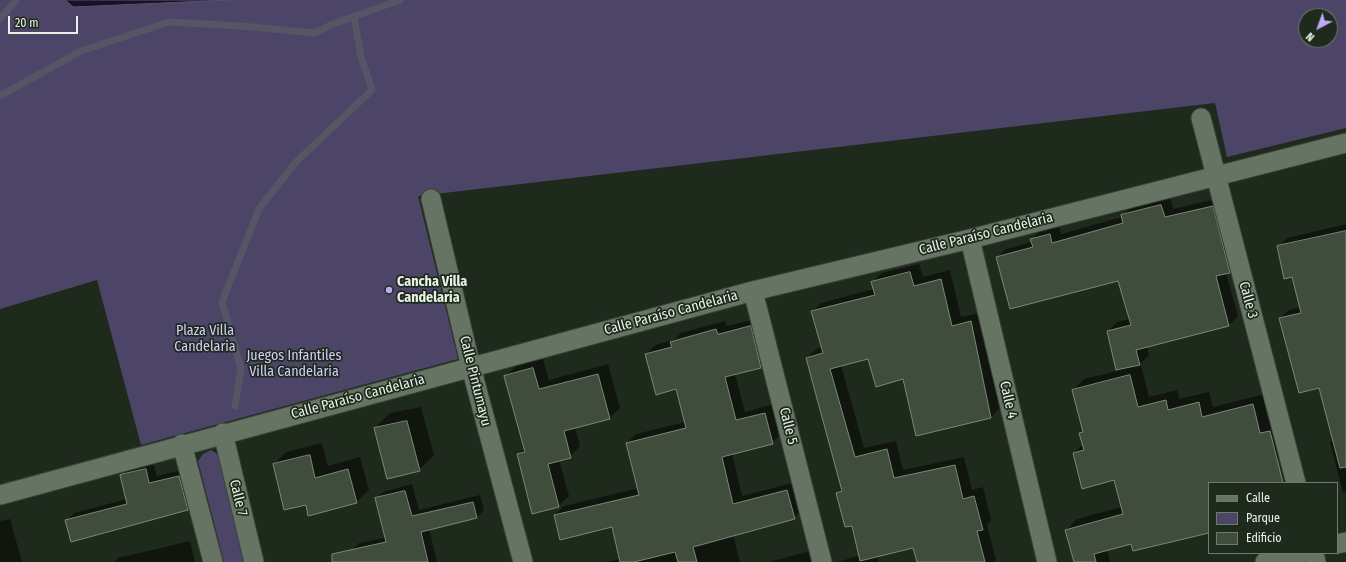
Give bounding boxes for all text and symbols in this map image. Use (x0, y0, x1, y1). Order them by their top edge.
scale bar (10, 8, 80, 34)
north arrow (1298, 8, 1338, 48)
text: 20 m (15, 16, 39, 30)
text: N (1304, 30, 1317, 44)
street label: Calle Paraíso Candelaria (917, 209, 1055, 259)
place label: Cancha Villa Candelaria (397, 274, 467, 306)
street label: Calle 3 (1235, 280, 1261, 320)
marker: Cancha Villa Candelaria (384, 285, 394, 295)
street label: Calle Paraíso Candelaria (602, 287, 740, 339)
park label: Plaza Villa Candelaria (174, 323, 236, 356)
street label: Calle Pintumayu (456, 334, 494, 428)
park label: Juegos Infantiles Villa Candelaria (247, 348, 341, 380)
street label: Calle Paraíso Candelaria (289, 371, 427, 423)
street label: Calle 4 (996, 380, 1020, 420)
street label: Calle 5 (775, 406, 801, 446)
street label: Calle 7 (225, 478, 251, 518)
legend (1208, 482, 1338, 554)
text: Calle (1246, 491, 1270, 505)
text: Parque (1246, 511, 1280, 525)
text: Edificio (1246, 531, 1282, 545)

